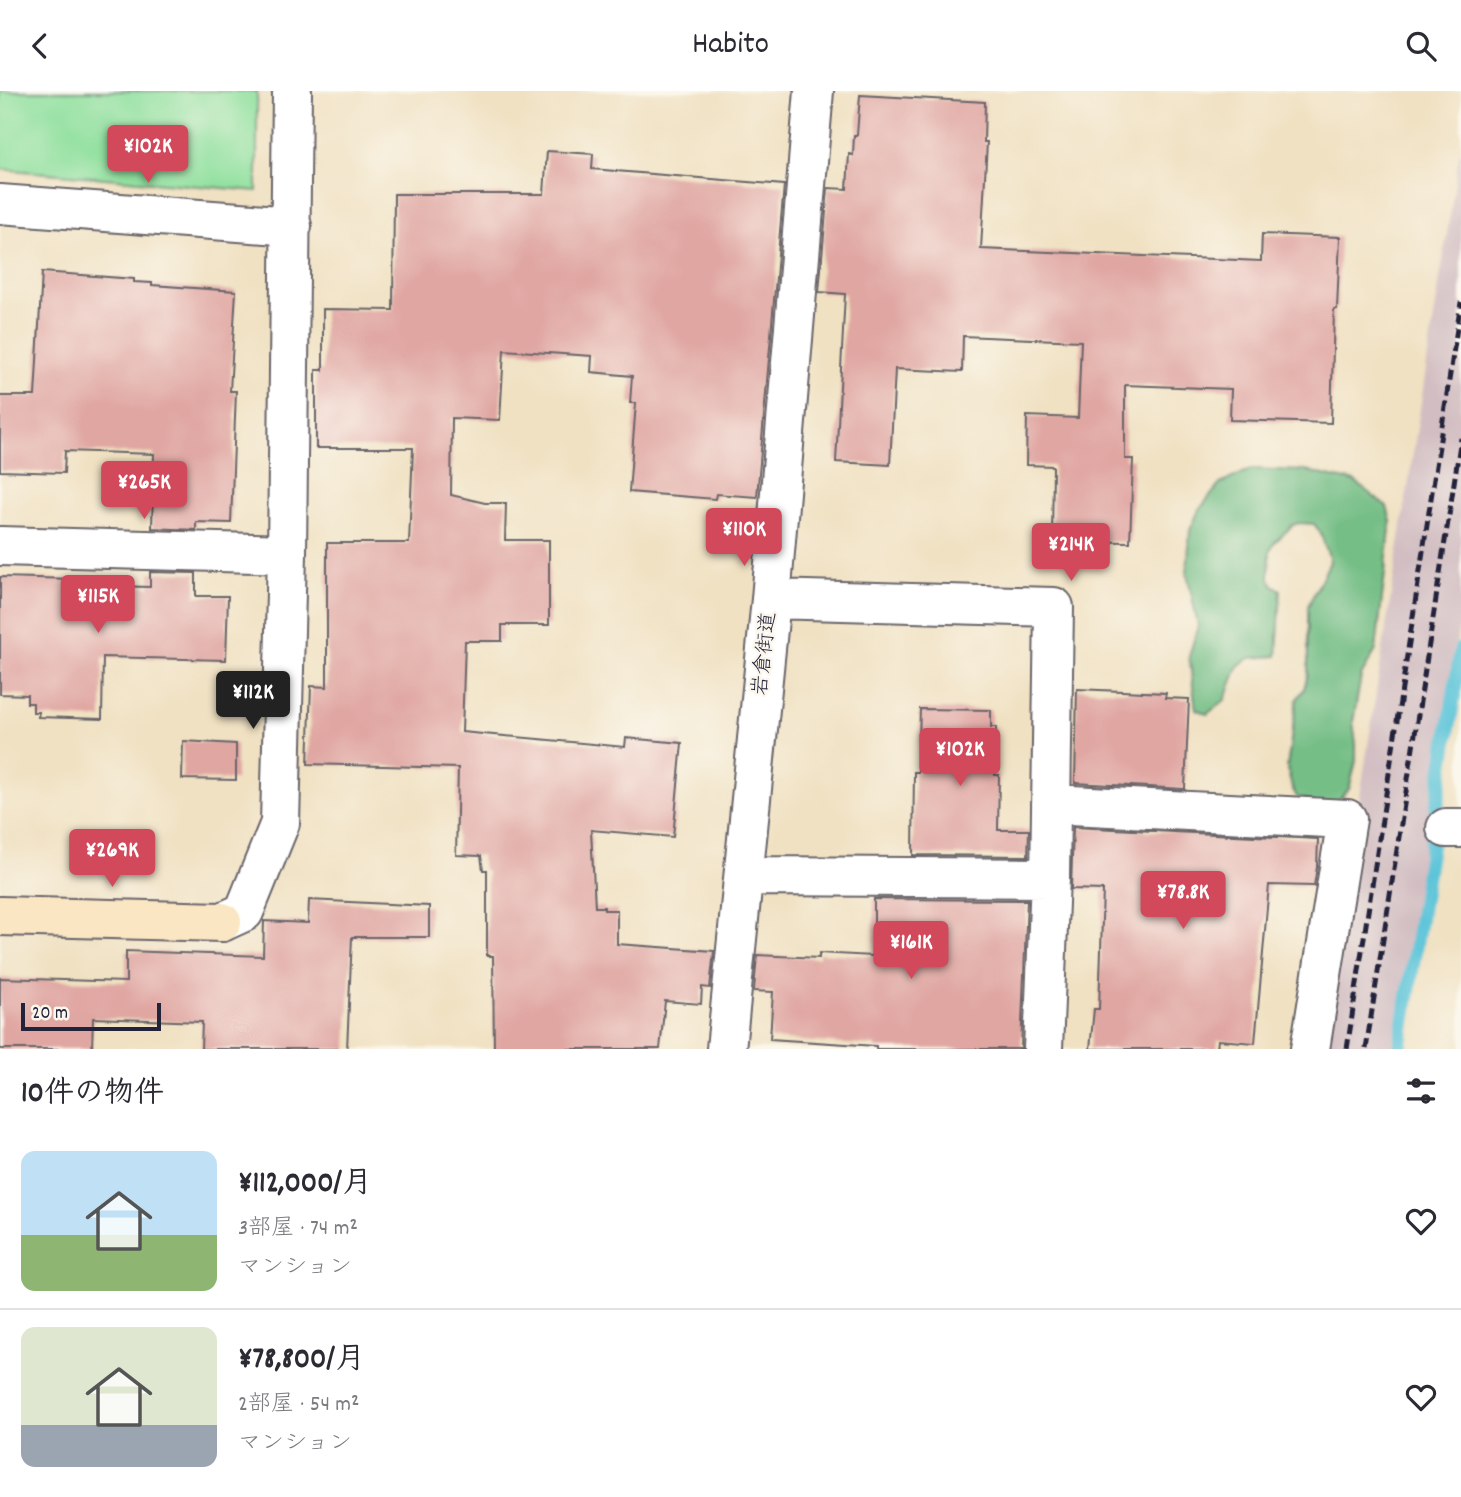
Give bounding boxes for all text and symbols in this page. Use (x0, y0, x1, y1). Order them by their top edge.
text: Habito (692, 23, 769, 69)
icon: back (21, 27, 59, 65)
icon: search (1402, 27, 1440, 65)
pin: ¥102K (99, 125, 197, 185)
text: ¥102K (123, 131, 173, 164)
pin: ¥265K (95, 461, 193, 521)
text: ¥265K (117, 467, 171, 500)
pin: ¥110K (695, 509, 793, 568)
text: ¥110K (722, 514, 766, 547)
pin: ¥214K (1022, 524, 1120, 583)
text: ¥214K (1048, 529, 1094, 562)
pin: ¥115K (49, 575, 147, 635)
text: ¥115K (77, 581, 119, 614)
street label: 岩倉街道 (747, 611, 785, 697)
pin: ¥112K (204, 671, 302, 731)
text: ¥112K (232, 677, 274, 710)
pin: ¥102K (911, 729, 1009, 788)
text: ¥102K (935, 734, 985, 767)
pin: ¥269K (63, 829, 161, 889)
text: ¥269K (85, 835, 139, 868)
pin: ¥78.8K (1126, 871, 1240, 931)
text: ¥78.8K (1157, 877, 1209, 910)
pin: ¥161K (862, 921, 960, 981)
text: ¥161K (889, 927, 933, 960)
scale bar (21, 1000, 161, 1032)
text: 20 m (32, 1001, 68, 1028)
icon: filters (1402, 1072, 1440, 1110)
text: 10件の物件 (21, 1074, 164, 1117)
text: ¥112,000/月 (238, 1164, 372, 1207)
icon: home (77, 1179, 161, 1263)
icon: heart (1402, 1202, 1440, 1240)
text: 3部屋 · 74 m² (238, 1213, 358, 1246)
text: マンション (238, 1252, 352, 1285)
text: ¥78,800/月 (238, 1340, 365, 1383)
icon: home (77, 1355, 161, 1439)
icon: heart (1402, 1378, 1440, 1416)
text: 2部屋 · 54 m² (238, 1389, 360, 1422)
text: マンション (238, 1428, 352, 1461)

